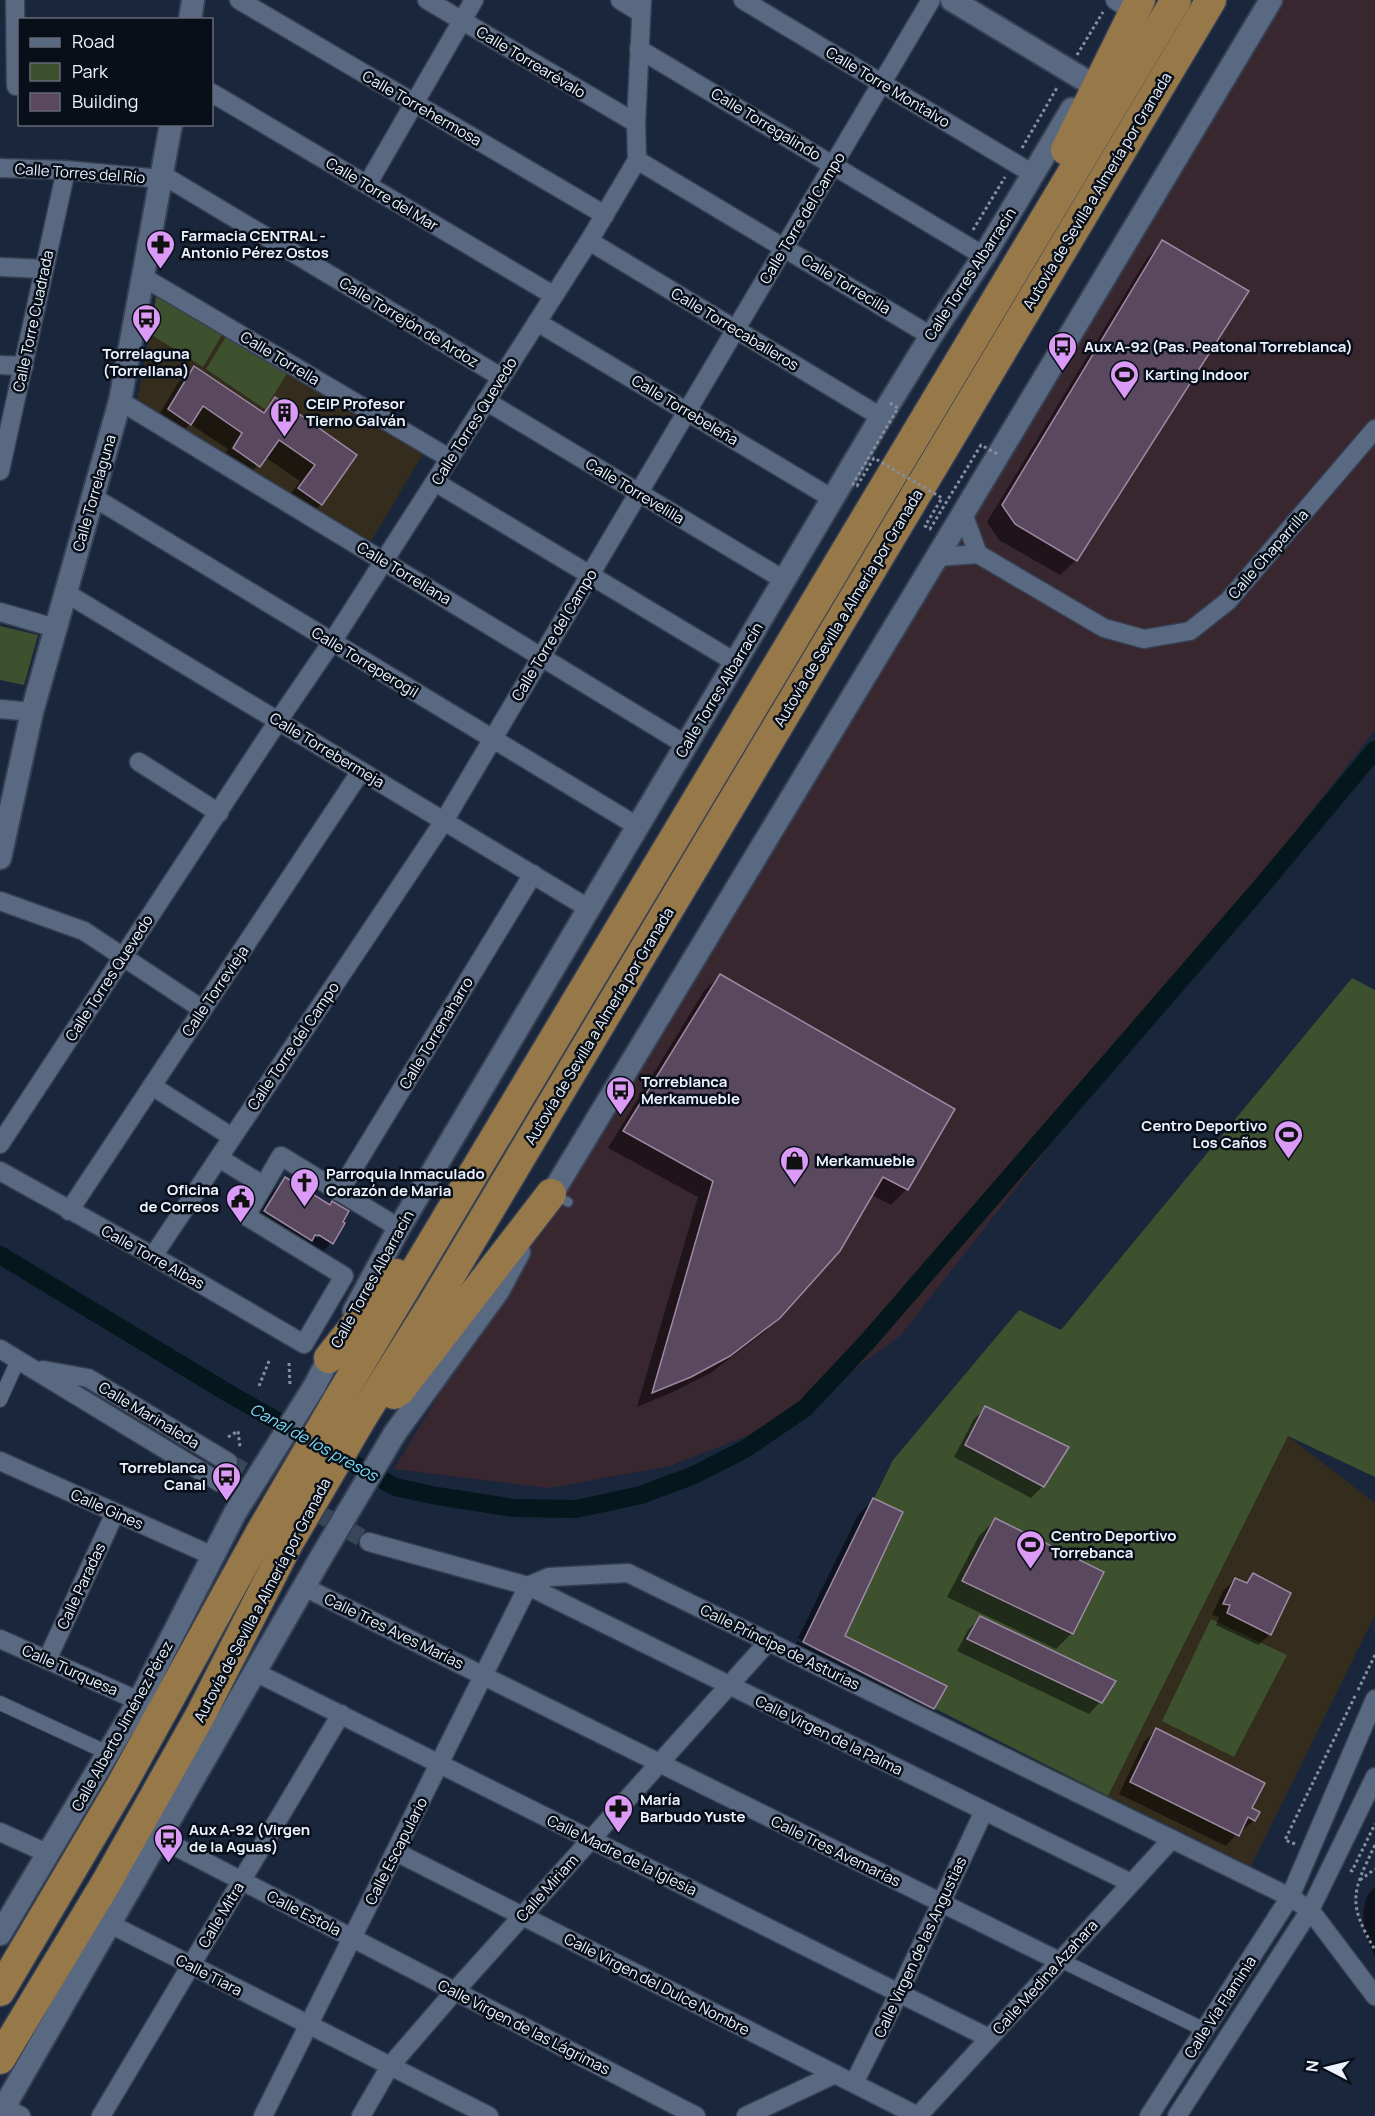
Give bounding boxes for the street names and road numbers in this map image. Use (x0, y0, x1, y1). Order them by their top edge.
street label: Calle Torrearévalo (473, 21, 590, 103)
street label: Calle Torre Montalvo (822, 42, 954, 132)
street label: Calle Torrehermosa (358, 65, 486, 151)
street label: Autovía de Sevilla a Almería por Granada (1018, 68, 1176, 314)
street label: Calle Torregalindo (707, 83, 825, 165)
street label: Calle Torre del Campo (754, 148, 850, 288)
street label: Calle Torre del Mar (322, 152, 443, 236)
street label: Calle Torres del Río (14, 158, 146, 188)
street label: Calle Torres Albarracín (919, 203, 1021, 344)
street label: Calle Torre Cuadrada (8, 248, 58, 394)
street label: Calle Torrecilla (797, 249, 895, 319)
street label: Calle Torrejón de Ardoz (335, 272, 483, 372)
street label: Calle Torrecaballeros (667, 283, 803, 376)
street label: Calle Torrella (236, 326, 324, 390)
street label: Calle Torres Quevedo (426, 353, 522, 489)
street label: Calle Torrebeleña (628, 370, 742, 450)
street label: Calle Torrelaguna (67, 432, 121, 554)
street label: Calle Torrevelilla (582, 453, 688, 529)
street label: Autovía de Sevilla a Almería por Granada (769, 485, 927, 731)
street label: Calle Chaparrilla (1223, 505, 1313, 603)
street label: Calle Torrellana (353, 537, 455, 609)
street label: Calle Torre del Campo (506, 565, 602, 705)
street label: Calle Torres Albarracín (670, 618, 768, 762)
street label: Calle Torreperogil (308, 622, 422, 702)
street label: Calle Torrebermeja (266, 707, 388, 793)
street label: Autovía de Sevilla a Almería por Granada (520, 903, 678, 1149)
street label: Calle Torres Quevedo (60, 911, 158, 1045)
street label: Calle Torrevieja (177, 941, 253, 1041)
street label: Calle Torrenaharro (394, 973, 478, 1093)
street label: Calle Torre del Campo (242, 978, 344, 1114)
street label: Calle Torres Albarracín (325, 1206, 419, 1352)
street label: Calle Torre Albas (98, 1220, 208, 1294)
street label: Calle Marinaleda (95, 1377, 203, 1453)
street label: Autovía de Sevilla a Almería por Granada (188, 1474, 336, 1726)
street label: Calle Gines (67, 1484, 147, 1534)
street label: Calle Paradas (52, 1539, 110, 1633)
street label: Calle Tres Aves Marías (321, 1588, 467, 1674)
street label: Calle Príncipe de Asturias (697, 1599, 863, 1695)
street label: Calle Alberto Jiménez Pérez (66, 1637, 178, 1815)
street label: Calle Turquesa (19, 1639, 121, 1701)
street label: Calle Virgen de la Palma (752, 1690, 906, 1780)
street label: Calle Escapulario (360, 1793, 432, 1908)
street label: Calle Madre de la Iglesia (543, 1809, 701, 1901)
street label: Calle Tres Avemarías (768, 1810, 904, 1892)
street label: Calle Miriam (511, 1850, 583, 1926)
street label: Calle Virgen de las Angustias (869, 1853, 971, 2041)
street label: Calle Mitra (193, 1878, 249, 1952)
street label: Calle Estola (263, 1885, 345, 1941)
street label: Calle Medina Azahara (988, 1915, 1102, 2039)
street label: Calle Virgen del Dulce Nombre (561, 1928, 754, 2040)
street label: Calle Tiara (172, 1949, 246, 2001)
street label: Calle Vía Flaminia (1179, 1952, 1261, 2062)
street label: Calle Virgen de las Lágrimas (434, 1974, 614, 2080)

